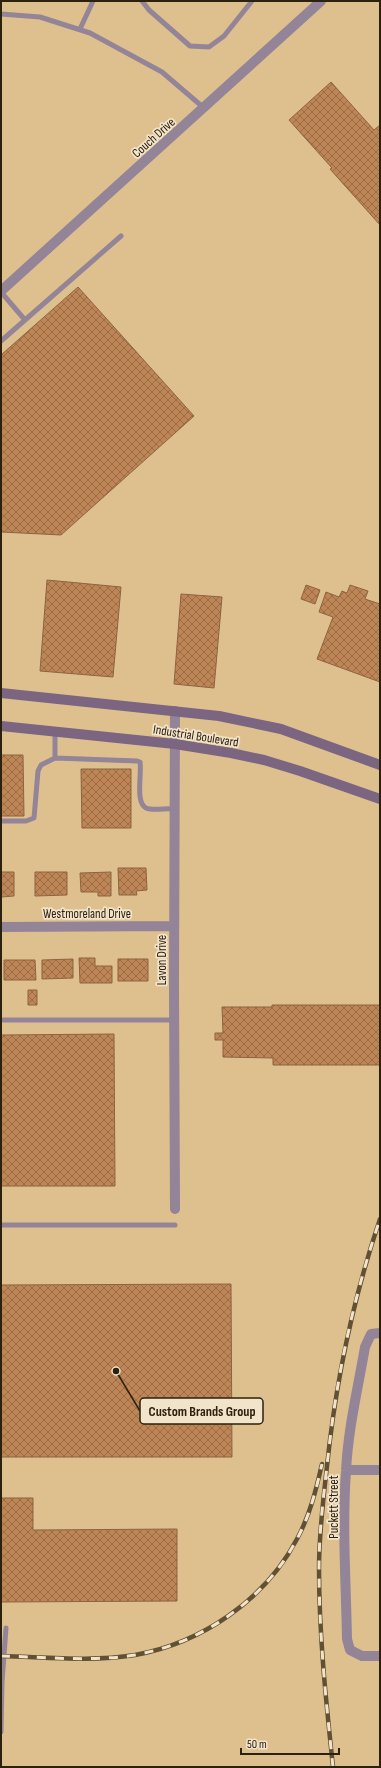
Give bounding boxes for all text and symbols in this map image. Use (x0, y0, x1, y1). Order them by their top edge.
street label: Couch Drive (129, 114, 179, 161)
street label: Industrial Boulevard (152, 721, 240, 751)
street label: Westmoreland Drive (43, 906, 131, 922)
street label: Lavon Drive (154, 935, 170, 985)
callout: Custom Brands Group (140, 1398, 263, 1424)
text: Custom Brands Group (149, 1403, 255, 1420)
street label: Puckett Street (326, 1475, 342, 1539)
scale bar (241, 1730, 339, 1756)
text: 50 m (247, 1737, 267, 1752)

